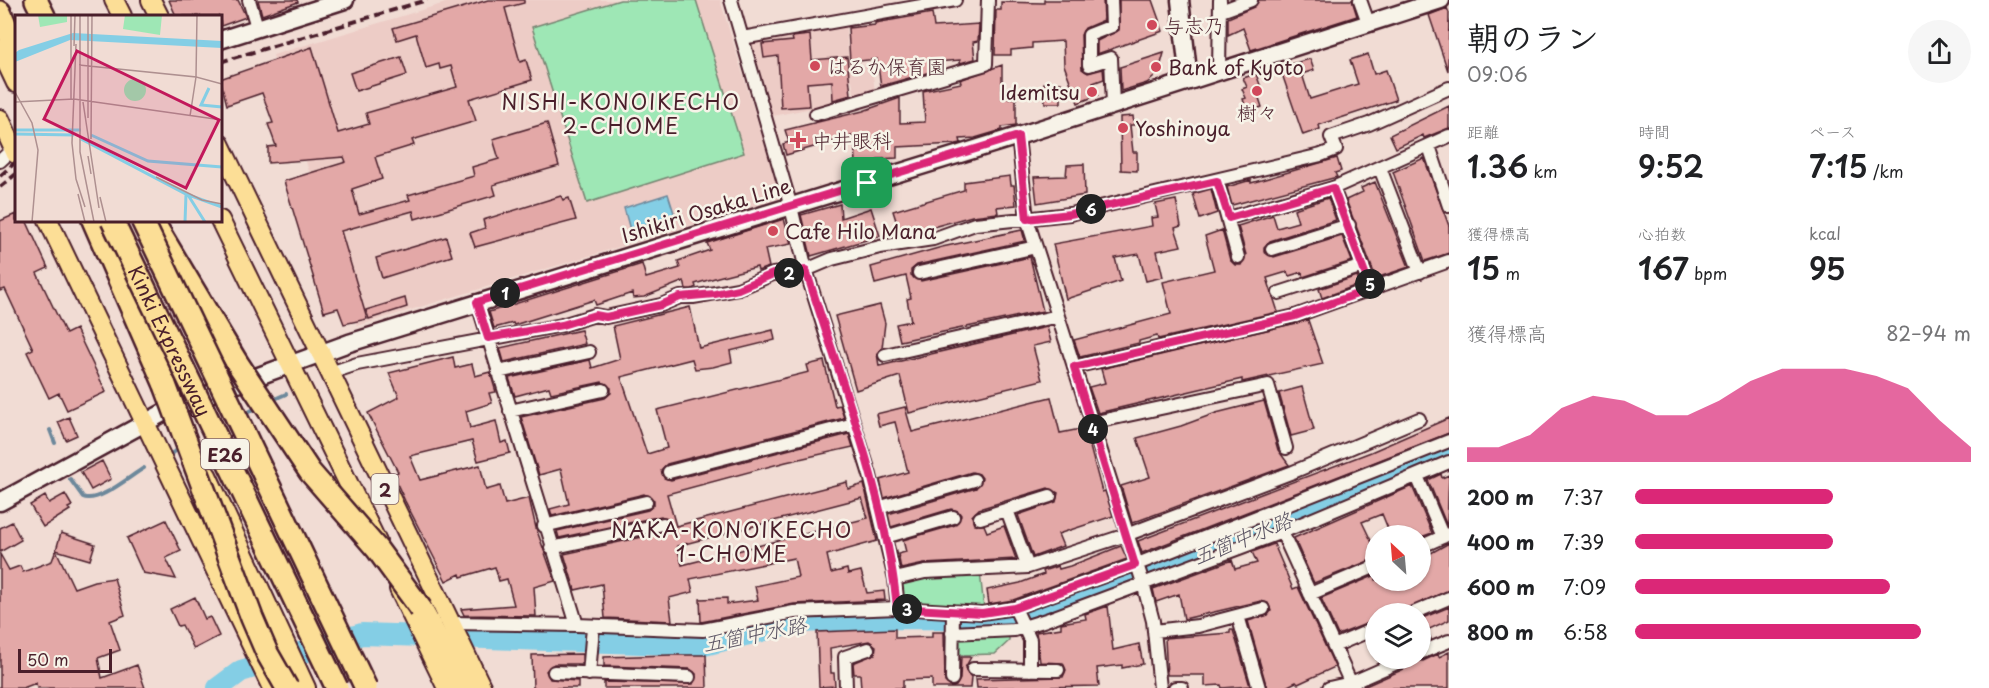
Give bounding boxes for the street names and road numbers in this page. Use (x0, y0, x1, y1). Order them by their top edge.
street label: Ishikiri Osaka Line (617, 170, 795, 250)
street label: Kinki Expressway (121, 260, 219, 421)
road number: E26 (201, 439, 249, 469)
road number: 2 (372, 474, 398, 504)

